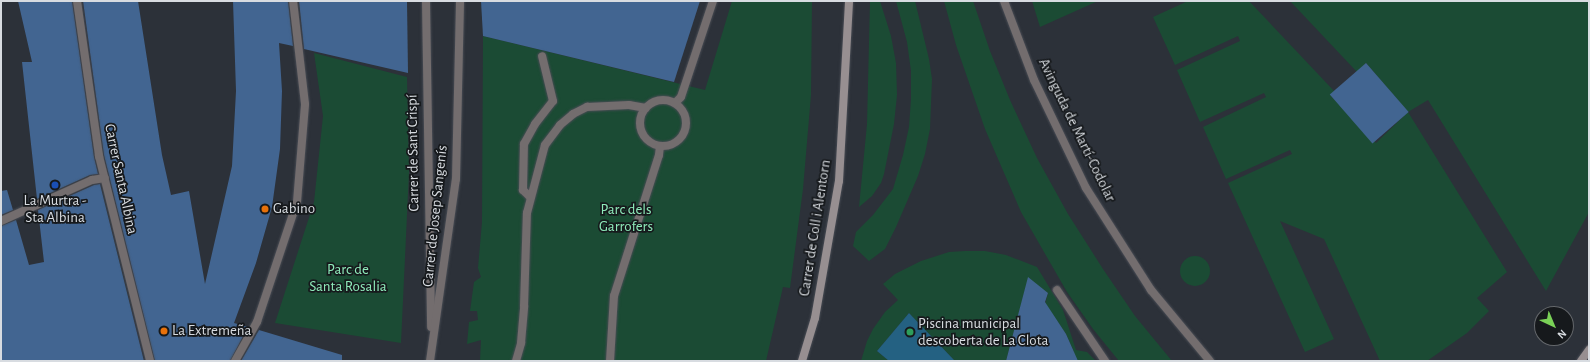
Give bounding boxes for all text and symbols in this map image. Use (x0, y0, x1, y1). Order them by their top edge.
street label: Avinguda de Martí-Codolar (1034, 55, 1120, 205)
street label: Carrer de Sant Crispí (403, 94, 423, 212)
street label: Carrer Santa Albina (101, 122, 141, 236)
street label: Carrer de Josep Sangenís (419, 144, 451, 288)
street label: Carrer de Coll i Alentorn (795, 158, 835, 298)
marker: La Murtra - Sta Albina (50, 180, 60, 190)
place label: La Murtra - Sta Albina (23, 191, 87, 226)
place label: Gabino (273, 200, 315, 218)
park label: Parc dels Garrofers (599, 200, 653, 235)
marker: Gabino (260, 204, 270, 214)
park label: Parc de Santa Rosalia (309, 260, 387, 295)
north arrow (1534, 306, 1574, 346)
place label: Piscina municipal descoberta de La Clota (918, 314, 1048, 349)
place label: La Extremeña (172, 322, 252, 340)
marker: La Extremeña (159, 326, 169, 336)
marker: Piscina municipal descoberta de La Clota (905, 327, 915, 337)
text: N (1555, 328, 1569, 341)

